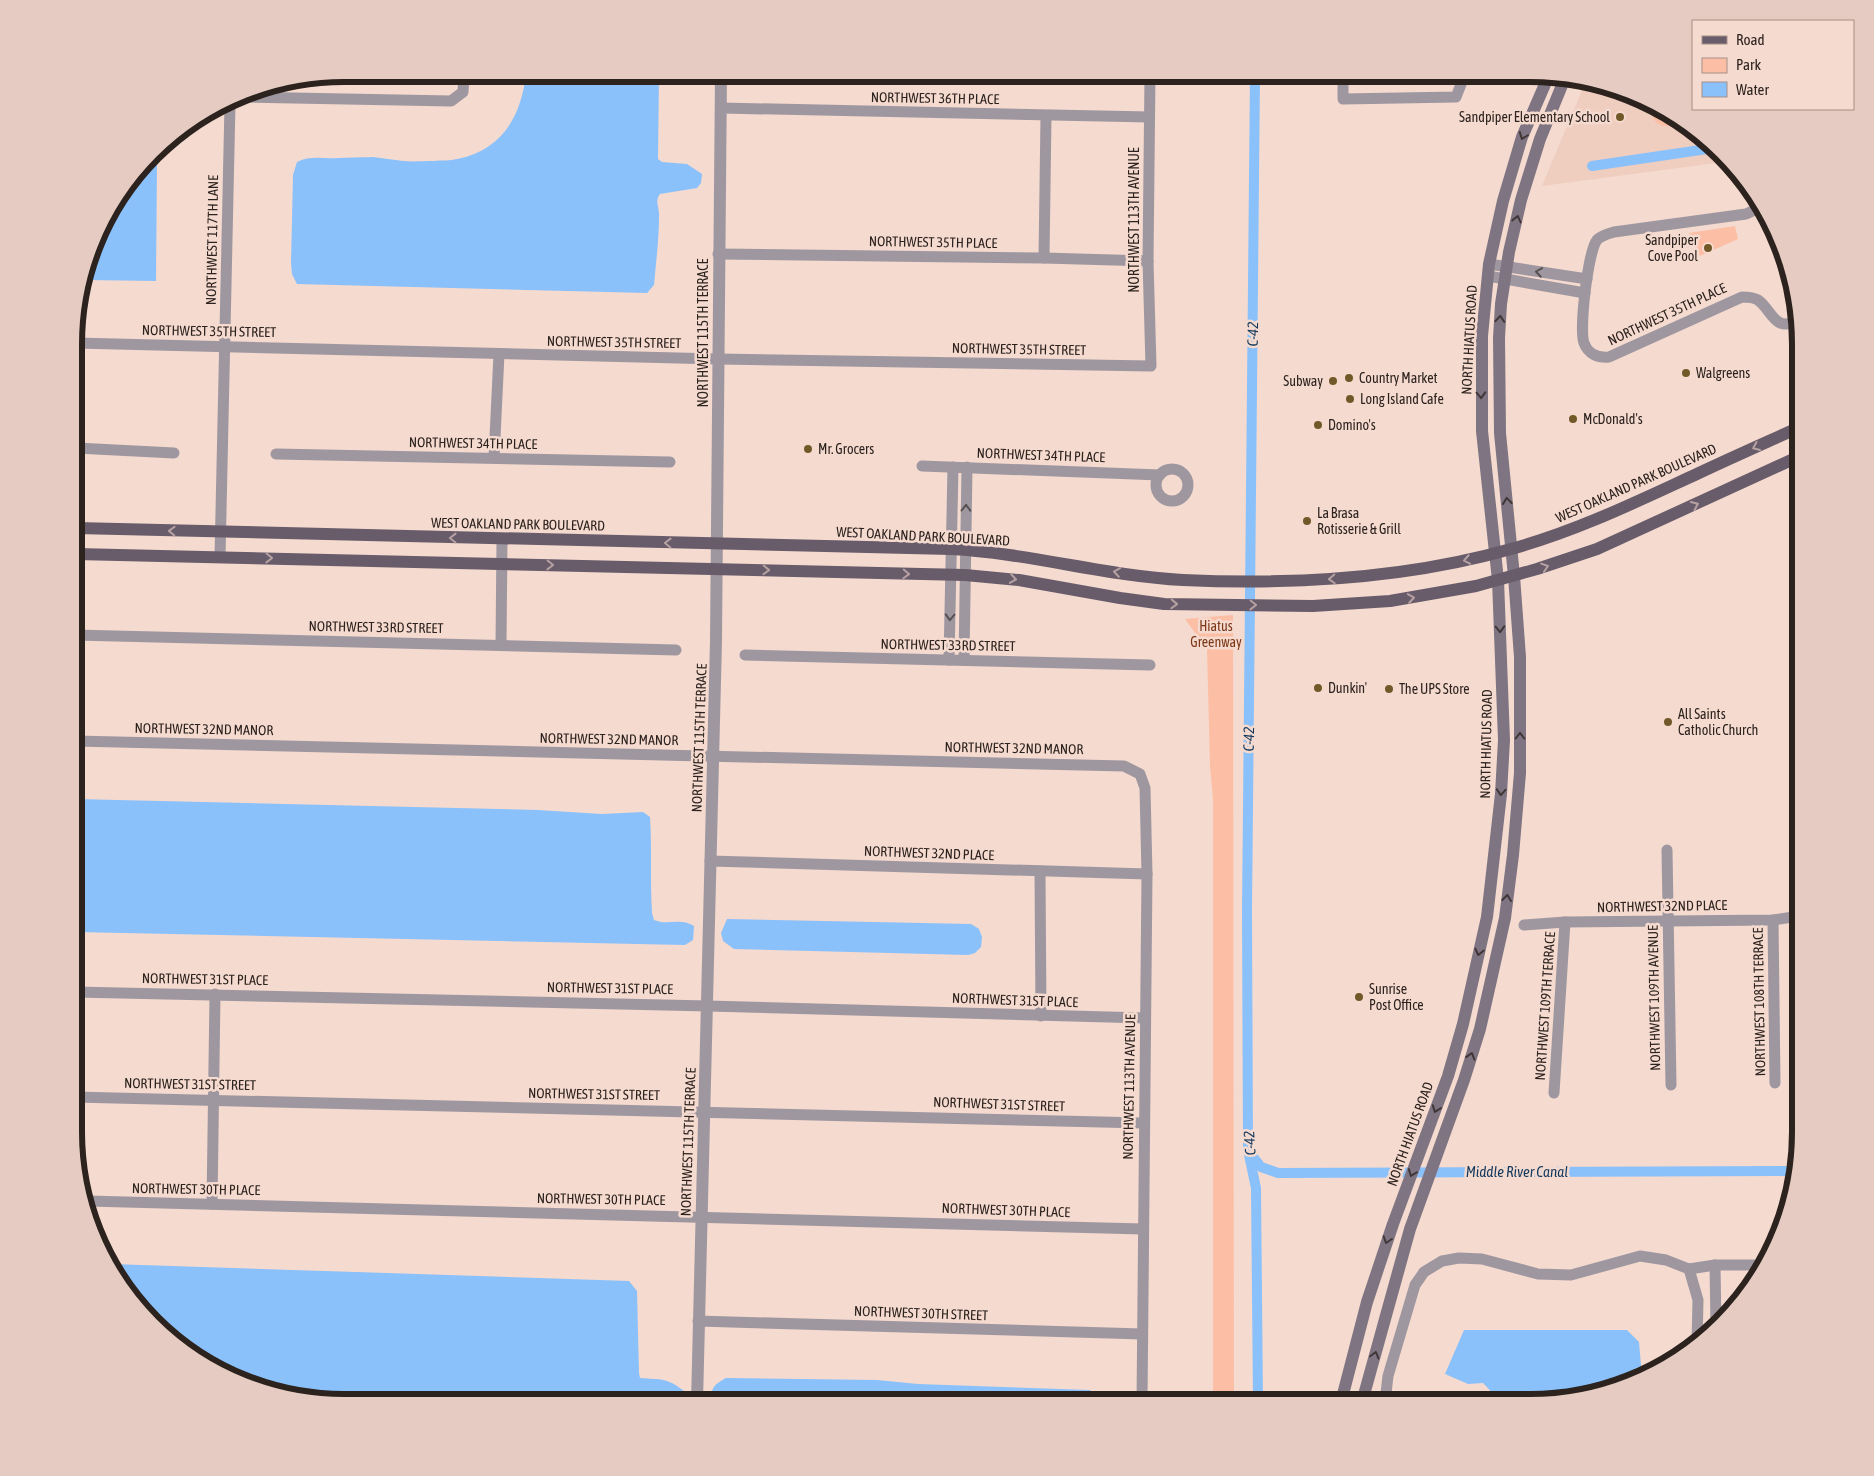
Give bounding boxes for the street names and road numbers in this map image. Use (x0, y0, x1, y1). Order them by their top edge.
street label: NORTHWEST 36TH PLACE (871, 89, 999, 107)
street label: NORTHWEST 113TH AVENUE (1126, 147, 1142, 293)
street label: NORTHWEST 117TH LANE (203, 175, 221, 305)
street label: NORTHWEST 35TH PLACE (869, 233, 997, 251)
street label: NORTHWEST 115TH TERRACE (695, 258, 711, 407)
street label: NORTHWEST 35TH PLACE (1605, 280, 1729, 348)
street label: NORTH HIATUS ROAD (1458, 285, 1480, 395)
street label: NORTHWEST 35TH STREET (142, 322, 276, 340)
street label: NORTHWEST 35TH STREET (547, 333, 681, 351)
street label: NORTHWEST 35TH STREET (952, 340, 1086, 358)
street label: NORTHWEST 34TH PLACE (409, 434, 537, 452)
street label: WEST OAKLAND PARK BOULEVARD (1553, 440, 1719, 526)
street label: NORTHWEST 34TH PLACE (976, 445, 1106, 465)
street label: WEST OAKLAND PARK BOULEVARD (431, 514, 605, 534)
street label: WEST OAKLAND PARK BOULEVARD (836, 523, 1010, 549)
street label: NORTHWEST 33RD STREET (308, 618, 444, 636)
street label: NORTHWEST 33RD STREET (880, 636, 1016, 654)
street label: NORTHWEST 115TH TERRACE (688, 663, 710, 813)
street label: NORTH HIATUS ROAD (1477, 689, 1495, 799)
street label: NORTHWEST 32ND MANOR (135, 720, 273, 738)
street label: NORTHWEST 32ND MANOR (540, 730, 678, 748)
street label: NORTHWEST 32ND MANOR (945, 739, 1083, 757)
street label: NORTHWEST 32ND PLACE (864, 843, 994, 863)
street label: NORTHWEST 32ND PLACE (1597, 897, 1727, 915)
street label: NORTHWEST 109TH AVENUE (1645, 925, 1663, 1071)
street label: NORTHWEST 108TH TERRACE (1750, 927, 1768, 1077)
street label: NORTHWEST 109TH TERRACE (1532, 931, 1558, 1081)
street label: NORTHWEST 31ST PLACE (142, 970, 268, 988)
street label: NORTHWEST 31ST PLACE (547, 979, 673, 997)
street label: NORTHWEST 31ST PLACE (952, 990, 1078, 1010)
street label: NORTHWEST 113TH AVENUE (1120, 1014, 1138, 1160)
street label: NORTHWEST 115TH TERRACE (677, 1067, 699, 1217)
street label: NORTHWEST 31ST STREET (124, 1075, 256, 1093)
street label: NORTH HIATUS ROAD (1384, 1080, 1436, 1188)
street label: NORTHWEST 31ST STREET (528, 1085, 660, 1103)
street label: NORTHWEST 31ST STREET (933, 1094, 1065, 1114)
street label: NORTHWEST 30TH PLACE (132, 1180, 260, 1198)
street label: NORTHWEST 30TH PLACE (537, 1190, 665, 1208)
street label: NORTHWEST 30TH PLACE (941, 1200, 1071, 1220)
street label: NORTHWEST 30TH STREET (854, 1303, 988, 1323)

